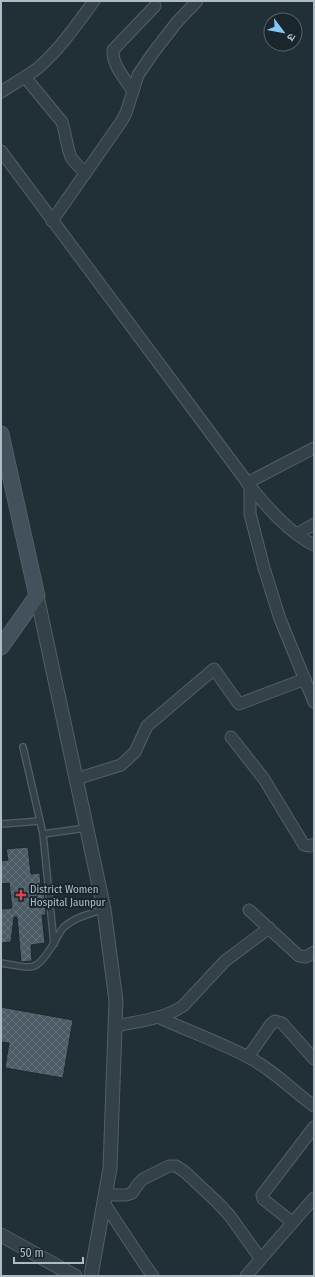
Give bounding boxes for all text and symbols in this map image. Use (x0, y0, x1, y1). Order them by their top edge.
north arrow (263, 12, 303, 52)
text: उ (284, 31, 298, 44)
place label: District Women Hospital Jaunpur (30, 883, 106, 909)
marker: District Women Hospital Jaunpur (15, 889, 27, 901)
scale bar (14, 1239, 83, 1265)
text: 50 m (20, 1246, 44, 1260)

